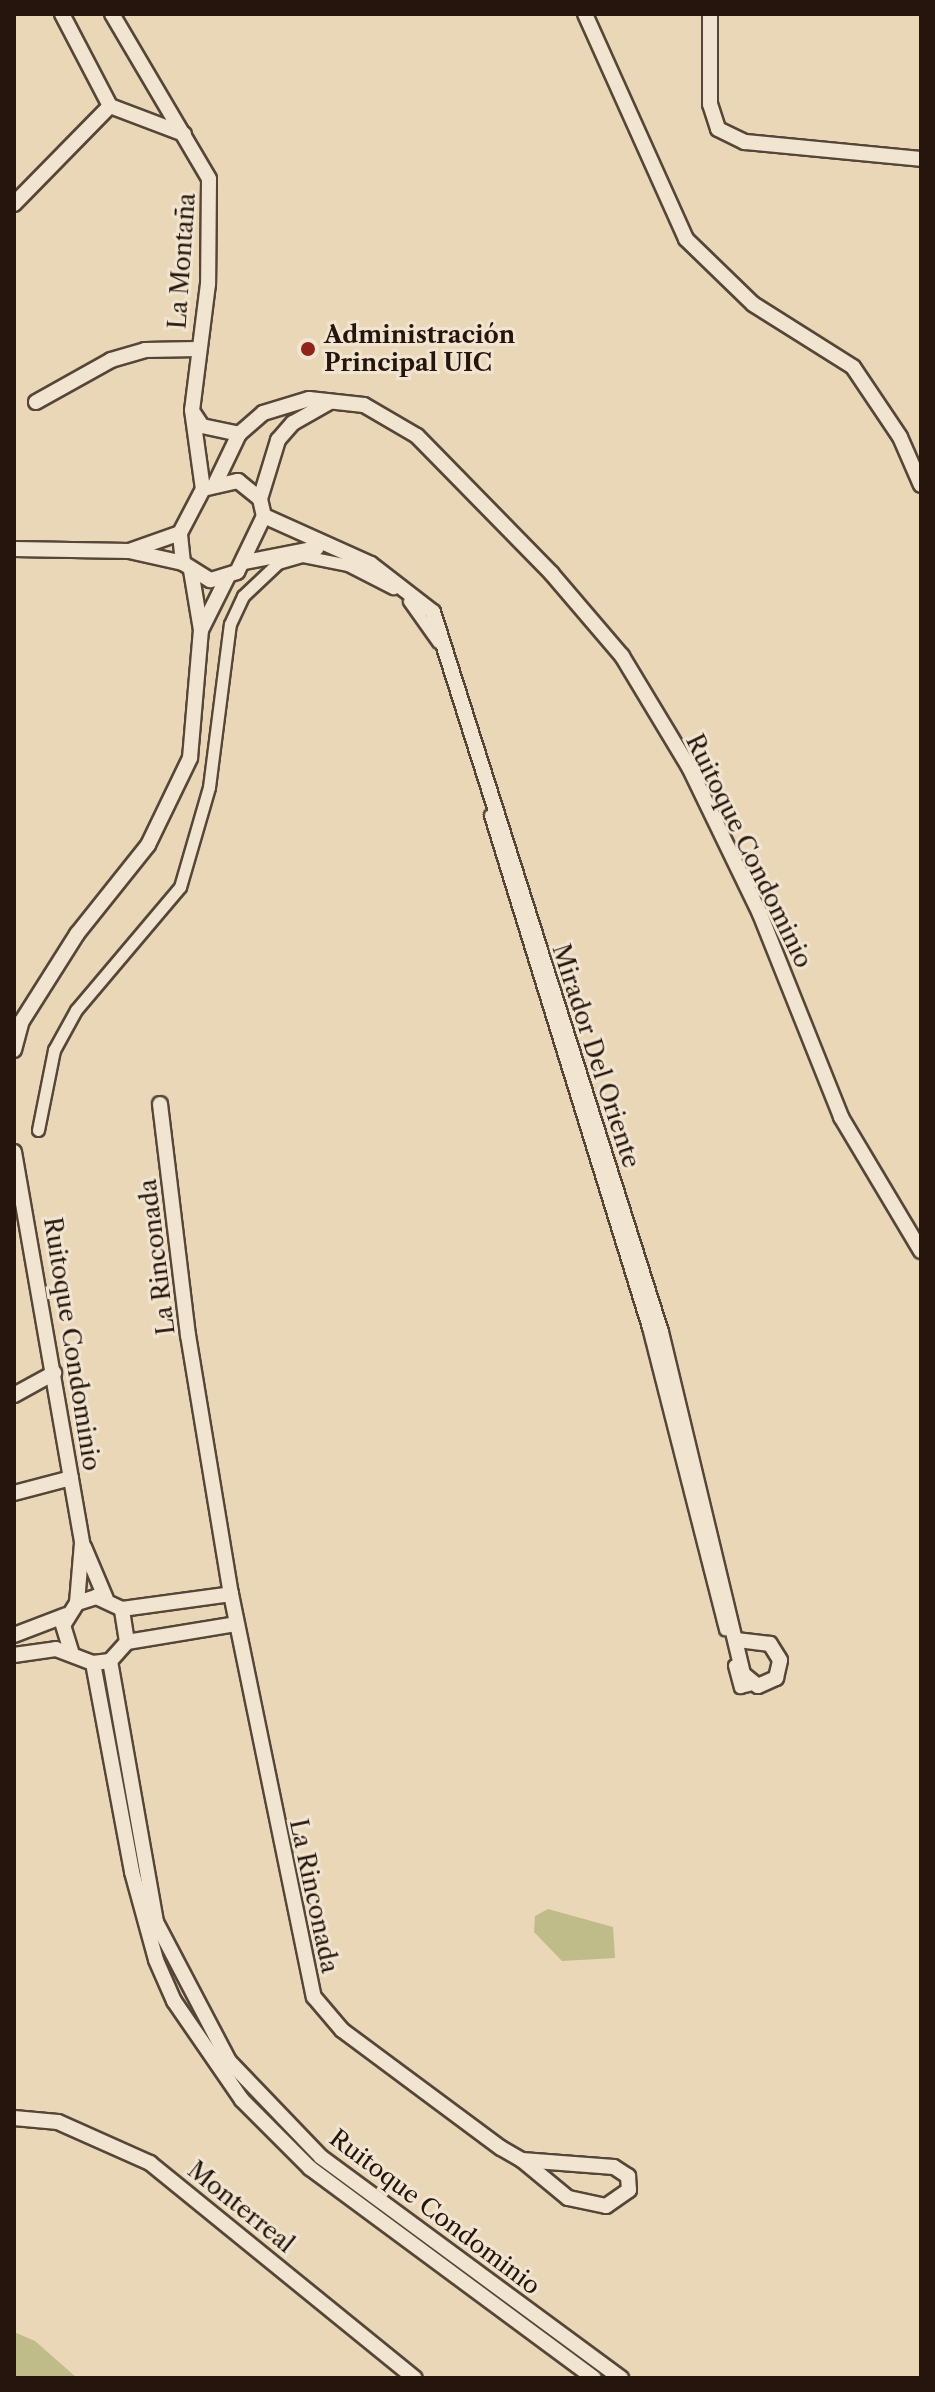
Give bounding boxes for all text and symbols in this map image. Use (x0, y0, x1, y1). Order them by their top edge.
street label: La Montaña (163, 192, 201, 330)
place label: Administración Principal UIC (324, 321, 515, 377)
marker: Administración Principal UIC (299, 340, 317, 358)
street label: Ruitoque Condominio (680, 730, 818, 972)
street label: Mirador Del Oriente (546, 940, 646, 1172)
street label: La Rinconada (133, 1177, 181, 1337)
street label: Ruitoque Condominio (38, 1215, 106, 1473)
street label: La Rinconada (284, 1816, 344, 1976)
street label: Ruitoque Condominio (324, 2123, 546, 2301)
street label: Monterreal (182, 2155, 300, 2259)

